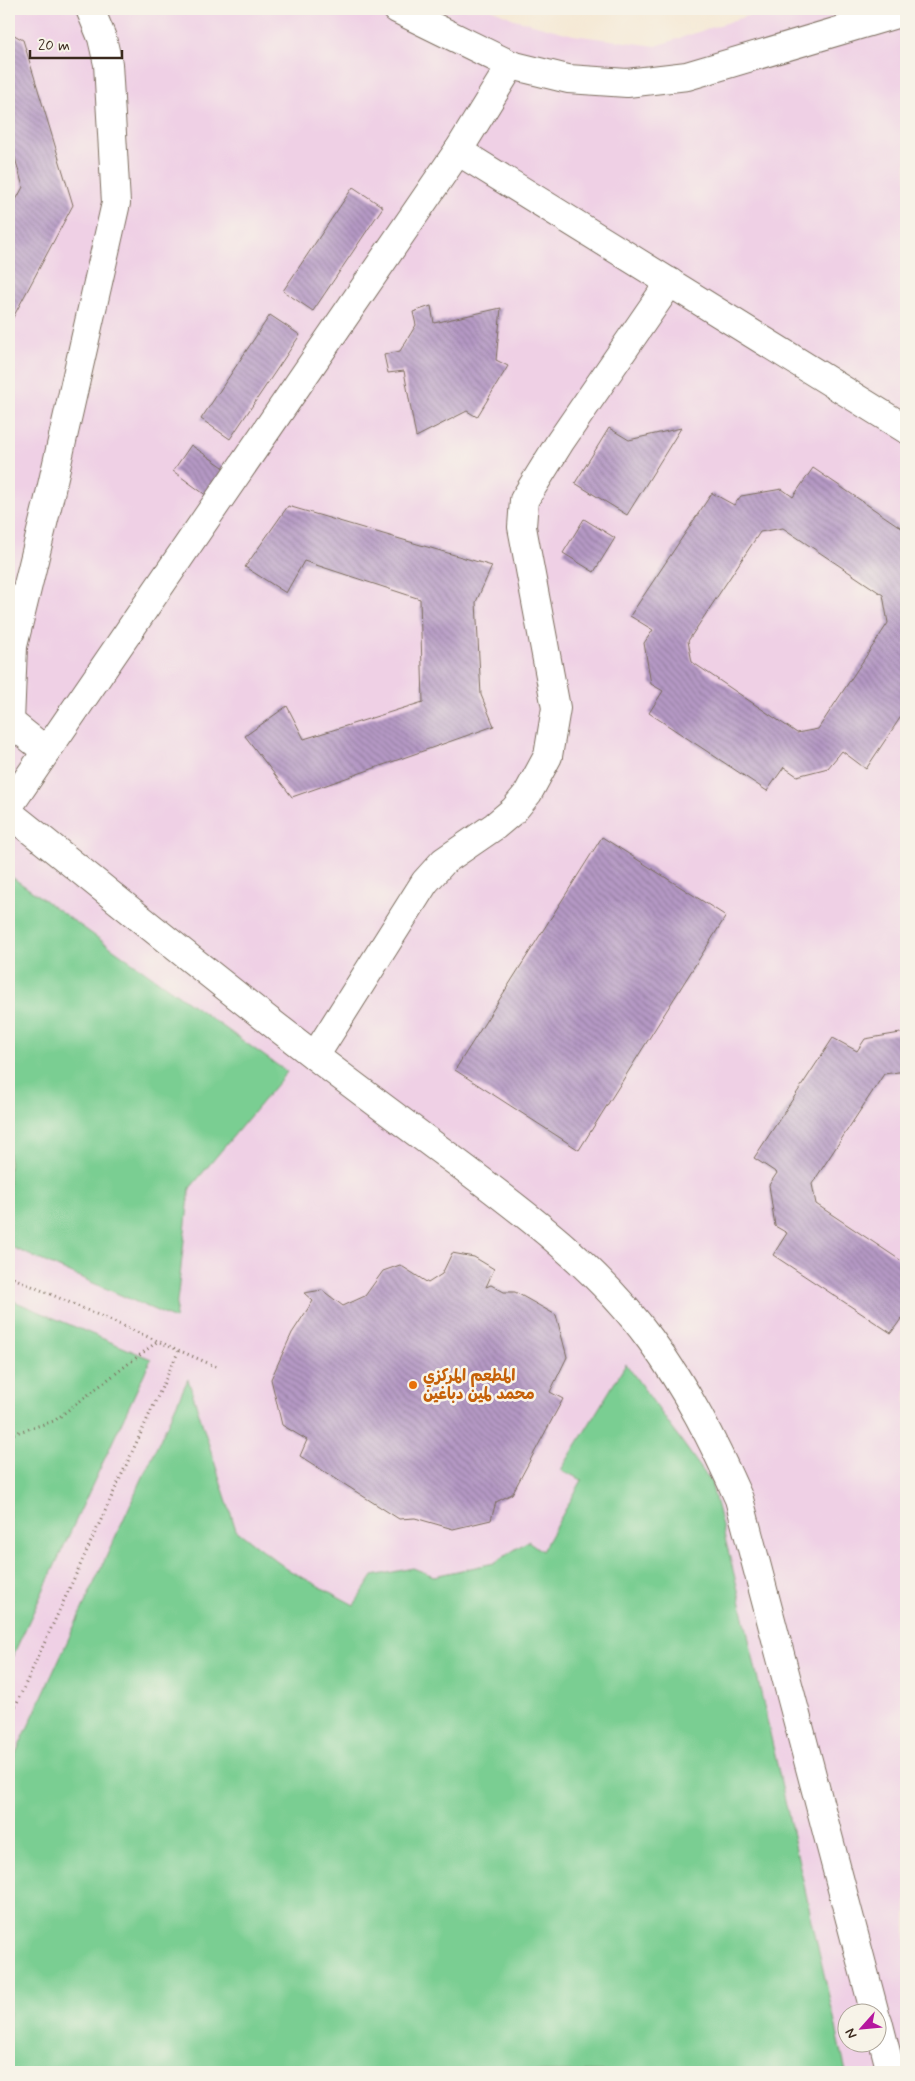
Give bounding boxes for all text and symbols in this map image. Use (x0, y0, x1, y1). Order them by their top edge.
scale bar (30, 28, 122, 60)
text: 20 m (38, 36, 70, 56)
place label: المطعم المركزي محمد لمين دباغين (423, 1366, 535, 1405)
marker: المطعم المركزي محمد لمين دباغين (407, 1379, 419, 1391)
north arrow (838, 2004, 888, 2054)
text: N (841, 2025, 861, 2042)

